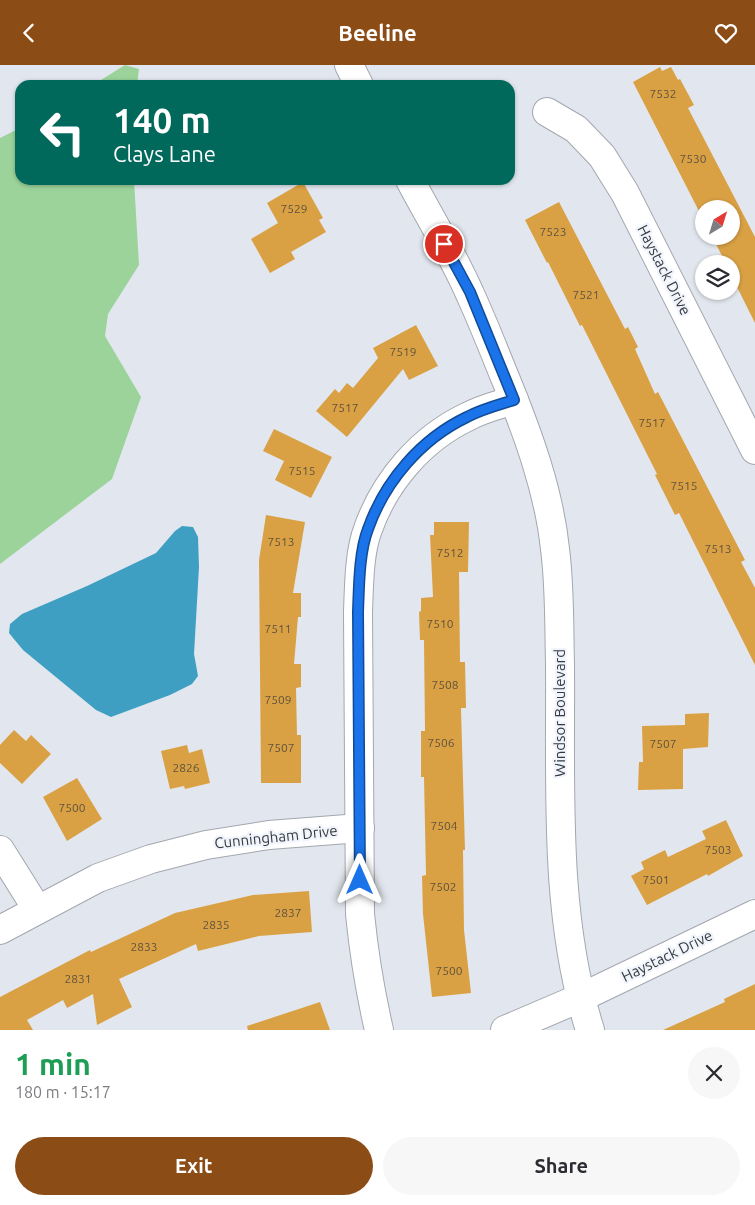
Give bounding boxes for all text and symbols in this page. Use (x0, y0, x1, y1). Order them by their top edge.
icon: back (15, 19, 43, 47)
icon: heart (712, 19, 740, 47)
text: Beeline (338, 20, 417, 45)
house number: 7532 (649, 87, 677, 100)
icon: left (30, 100, 95, 165)
text: 140 m (113, 100, 211, 140)
text: Clays Lane (113, 141, 216, 166)
house number: 7530 (679, 152, 707, 165)
north arrow (695, 200, 740, 245)
map controls (695, 200, 740, 300)
house number: 7529 (280, 202, 308, 215)
street label: Haystack Drive (634, 222, 694, 318)
pin (423, 223, 465, 265)
house number: 7523 (539, 225, 567, 238)
icon: arrive (430, 230, 458, 258)
button: layers (695, 255, 740, 300)
house number: 7521 (572, 288, 600, 301)
house number: 7519 (389, 345, 417, 358)
house number: 7517 (331, 401, 359, 414)
house number: 7517 (638, 416, 666, 429)
house number: 7515 (288, 464, 316, 477)
house number: 7515 (670, 479, 698, 492)
house number: 7513 (267, 535, 295, 548)
house number: 7513 (704, 542, 732, 555)
house number: 7512 (436, 546, 464, 559)
house number: 7510 (426, 617, 454, 630)
house number: 7511 (264, 622, 292, 635)
street label: Windsor Boulevard (551, 649, 568, 777)
house number: 7508 (431, 678, 459, 691)
house number: 7509 (264, 693, 292, 706)
house number: 7506 (427, 736, 455, 749)
house number: 7507 (649, 737, 677, 750)
house number: 7507 (267, 741, 295, 754)
house number: 2826 (172, 761, 200, 774)
house number: 7500 (58, 801, 86, 814)
house number: 7504 (430, 819, 458, 832)
street label: Cunningham Drive (214, 822, 338, 851)
house number: 7503 (704, 843, 732, 856)
position arrow (333, 853, 385, 905)
house number: 7501 (642, 873, 670, 886)
house number: 7502 (429, 880, 457, 893)
house number: 2837 (274, 906, 302, 919)
house number: 2835 (202, 918, 230, 931)
street label: Haystack Drive (619, 926, 715, 985)
house number: 2833 (130, 940, 158, 953)
house number: 7500 (435, 964, 463, 977)
house number: 2831 (64, 972, 92, 985)
text: 1 min (15, 1047, 91, 1081)
button: close (688, 1047, 740, 1099)
text: 180 m · 15:17 (15, 1083, 111, 1101)
button: Exit (15, 1137, 373, 1195)
button: Share (383, 1137, 740, 1195)

